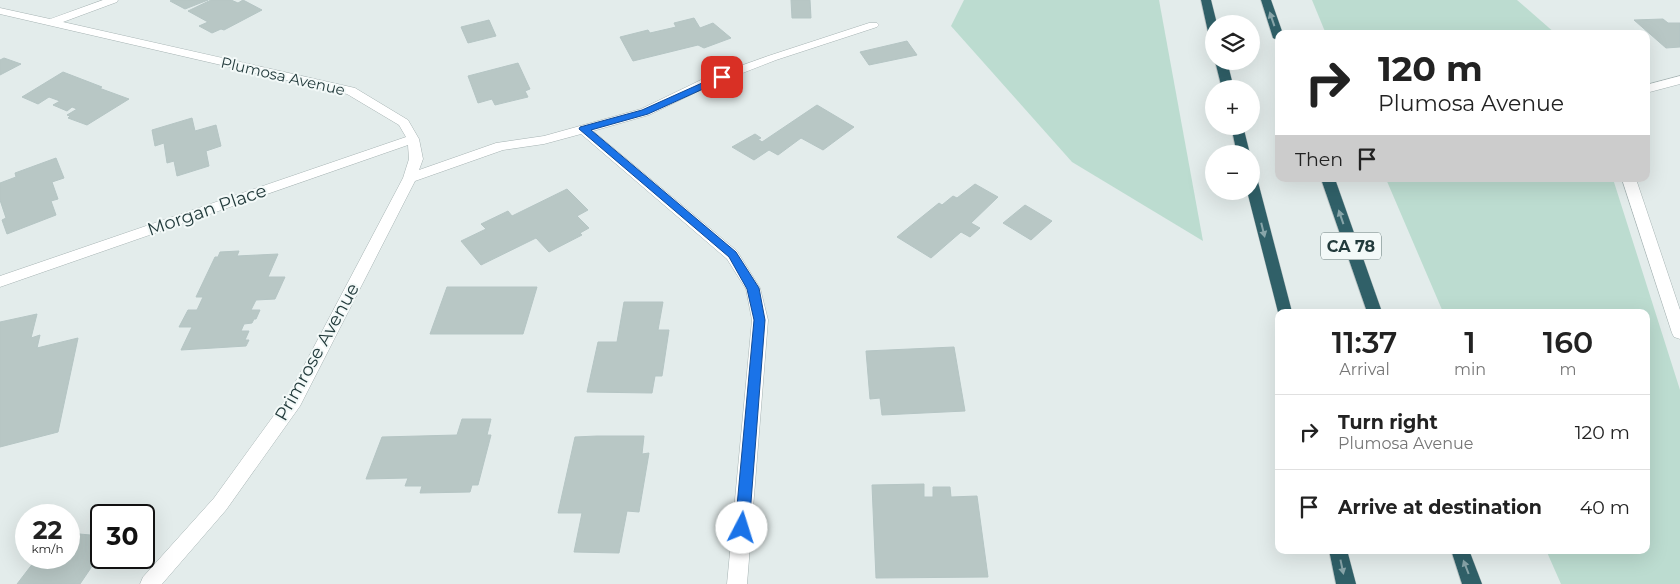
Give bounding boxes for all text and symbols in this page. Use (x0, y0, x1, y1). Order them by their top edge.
one-way arrow (1268, 11, 1276, 26)
map controls (1205, 15, 1260, 200)
button: layers (1205, 15, 1260, 70)
text: 120 m (1378, 47, 1483, 90)
icon: right (1295, 50, 1360, 115)
street label: Plumosa Avenue (219, 52, 347, 100)
pin (701, 56, 743, 98)
icon: arrive (708, 63, 736, 91)
button: + (1205, 80, 1260, 135)
text: Plumosa Avenue (1378, 90, 1564, 117)
button: − (1205, 145, 1260, 200)
icon: arrive (1353, 145, 1381, 173)
text: Then (1295, 148, 1343, 171)
street label: Morgan Place (145, 179, 270, 241)
one-way arrow (1337, 209, 1345, 224)
one-way arrow (1259, 222, 1267, 237)
road number: CA 78 (1321, 232, 1381, 260)
street label: Primrose Avenue (270, 279, 364, 425)
text: 11:37 (1332, 324, 1397, 361)
text: 1 (1464, 324, 1476, 361)
text: 160 (1543, 324, 1593, 361)
text: Arrival (1339, 360, 1390, 379)
text: min (1454, 360, 1486, 379)
text: m (1560, 360, 1577, 379)
text: Turn right (1338, 411, 1438, 434)
icon: right (1295, 418, 1323, 446)
text: 120 m (1575, 421, 1630, 444)
text: Plumosa Avenue (1338, 434, 1473, 453)
icon: arrive (1295, 493, 1323, 521)
text: Arrive at destination (1338, 496, 1542, 519)
text: 40 m (1580, 496, 1630, 519)
position arrow (715, 501, 767, 553)
speed limit sign: 30 (90, 504, 155, 569)
text: 22 (33, 515, 62, 545)
text: km/h (31, 541, 64, 556)
one-way arrow (1338, 559, 1346, 575)
one-way arrow (1462, 559, 1470, 574)

